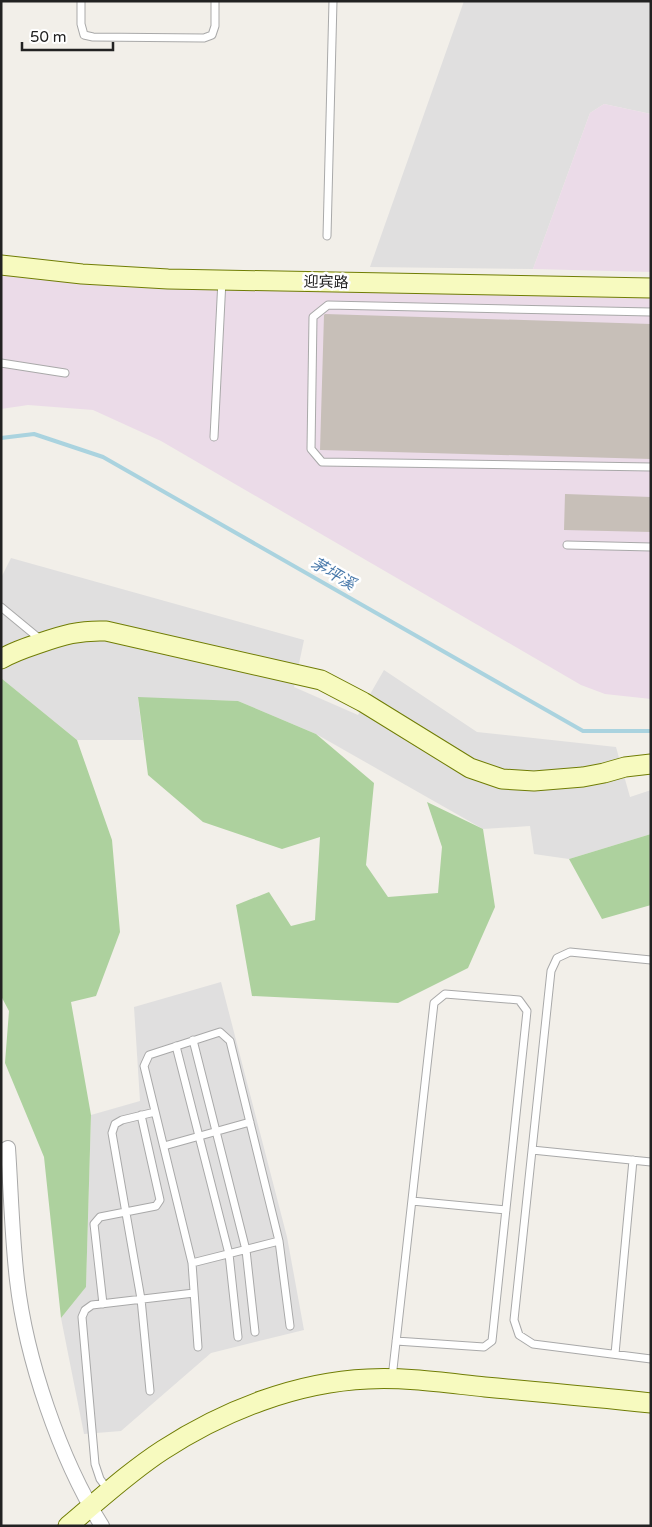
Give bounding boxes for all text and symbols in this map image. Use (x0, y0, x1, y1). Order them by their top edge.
scale bar (22, 20, 114, 52)
text: 50 m (30, 28, 67, 46)
street label: 迎宾路 (303, 273, 349, 291)
water label: 茅坪溪 (307, 553, 361, 596)

